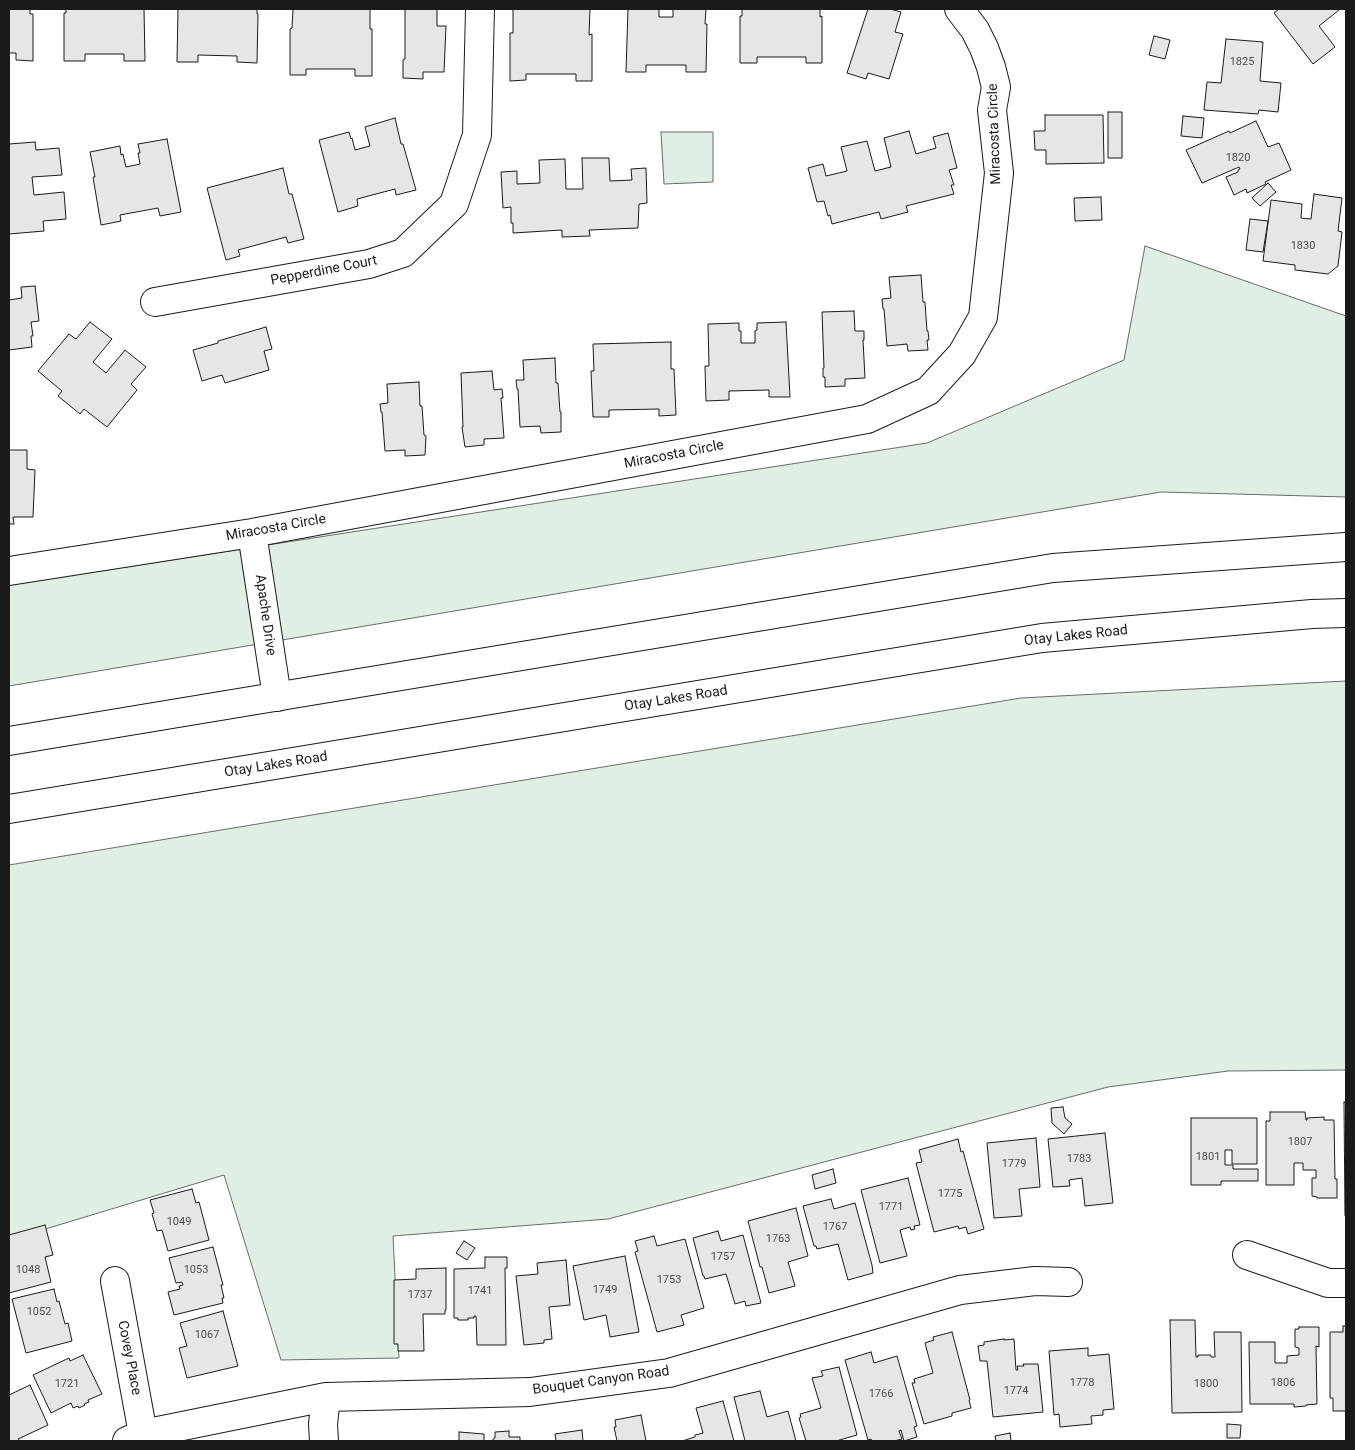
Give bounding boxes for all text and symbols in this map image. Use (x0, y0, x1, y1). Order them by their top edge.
house number: 1825 (1230, 55, 1254, 69)
street label: Miracosta Circle (985, 83, 1005, 185)
house number: 1820 (1226, 151, 1250, 165)
house number: 1830 (1291, 239, 1315, 253)
street label: Pepperdine Court (269, 252, 379, 290)
street label: Miracosta Circle (623, 437, 725, 473)
street label: Miracosta Circle (225, 511, 327, 545)
street label: Apache Drive (251, 573, 279, 657)
street label: Otay Lakes Road (1023, 622, 1129, 650)
street label: Otay Lakes Road (623, 683, 729, 715)
street label: Otay Lakes Road (223, 749, 329, 781)
house number: 1807 (1288, 1135, 1312, 1149)
house number: 1801 (1196, 1150, 1220, 1164)
house number: 1783 (1067, 1152, 1091, 1166)
house number: 1779 (1002, 1157, 1026, 1171)
house number: 1775 (938, 1187, 962, 1201)
house number: 1771 (879, 1200, 903, 1214)
house number: 1049 (167, 1215, 191, 1229)
house number: 1767 (823, 1220, 847, 1234)
house number: 1763 (766, 1232, 790, 1246)
house number: 1757 (711, 1250, 735, 1264)
house number: 1048 (16, 1263, 40, 1277)
house number: 1053 (184, 1263, 208, 1277)
house number: 1753 (657, 1273, 681, 1287)
house number: 1749 (593, 1283, 617, 1297)
house number: 1741 (468, 1284, 492, 1298)
house number: 1737 (408, 1288, 432, 1302)
house number: 1052 (27, 1305, 51, 1319)
street label: Covey Place (114, 1319, 144, 1397)
house number: 1067 (195, 1328, 219, 1342)
street label: Bouquet Canyon Road (532, 1363, 670, 1399)
house number: 1778 (1070, 1376, 1094, 1390)
house number: 1806 (1271, 1376, 1295, 1390)
house number: 1721 (55, 1377, 79, 1391)
house number: 1800 (1194, 1377, 1218, 1391)
house number: 1774 (1004, 1384, 1028, 1398)
house number: 1766 (869, 1387, 893, 1401)

